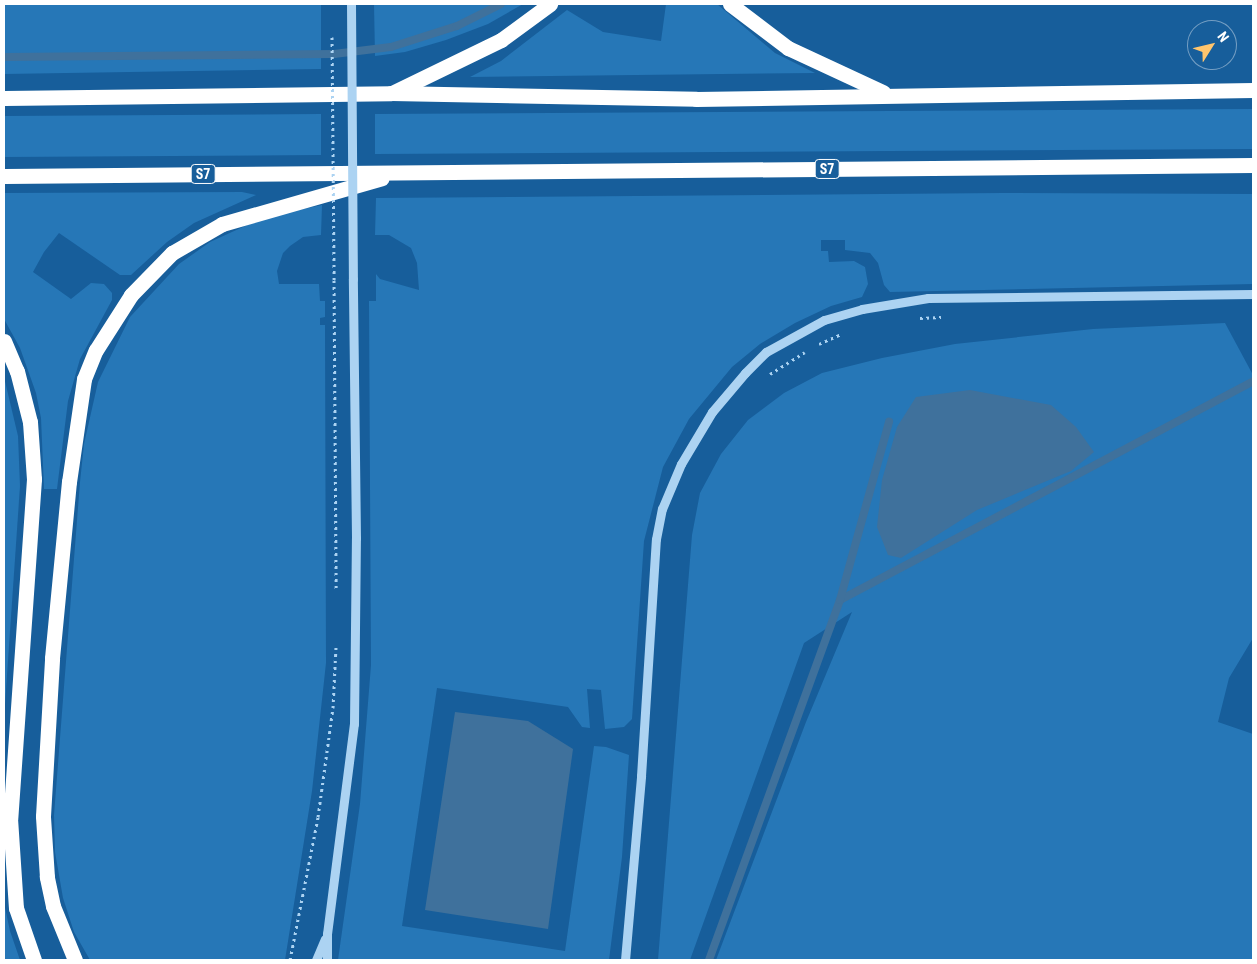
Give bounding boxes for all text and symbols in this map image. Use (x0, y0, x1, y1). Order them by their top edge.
north arrow (1187, 20, 1237, 70)
text: N (1214, 29, 1232, 45)
road number: S7 (814, 157, 840, 180)
road number: S7 (190, 162, 216, 185)

